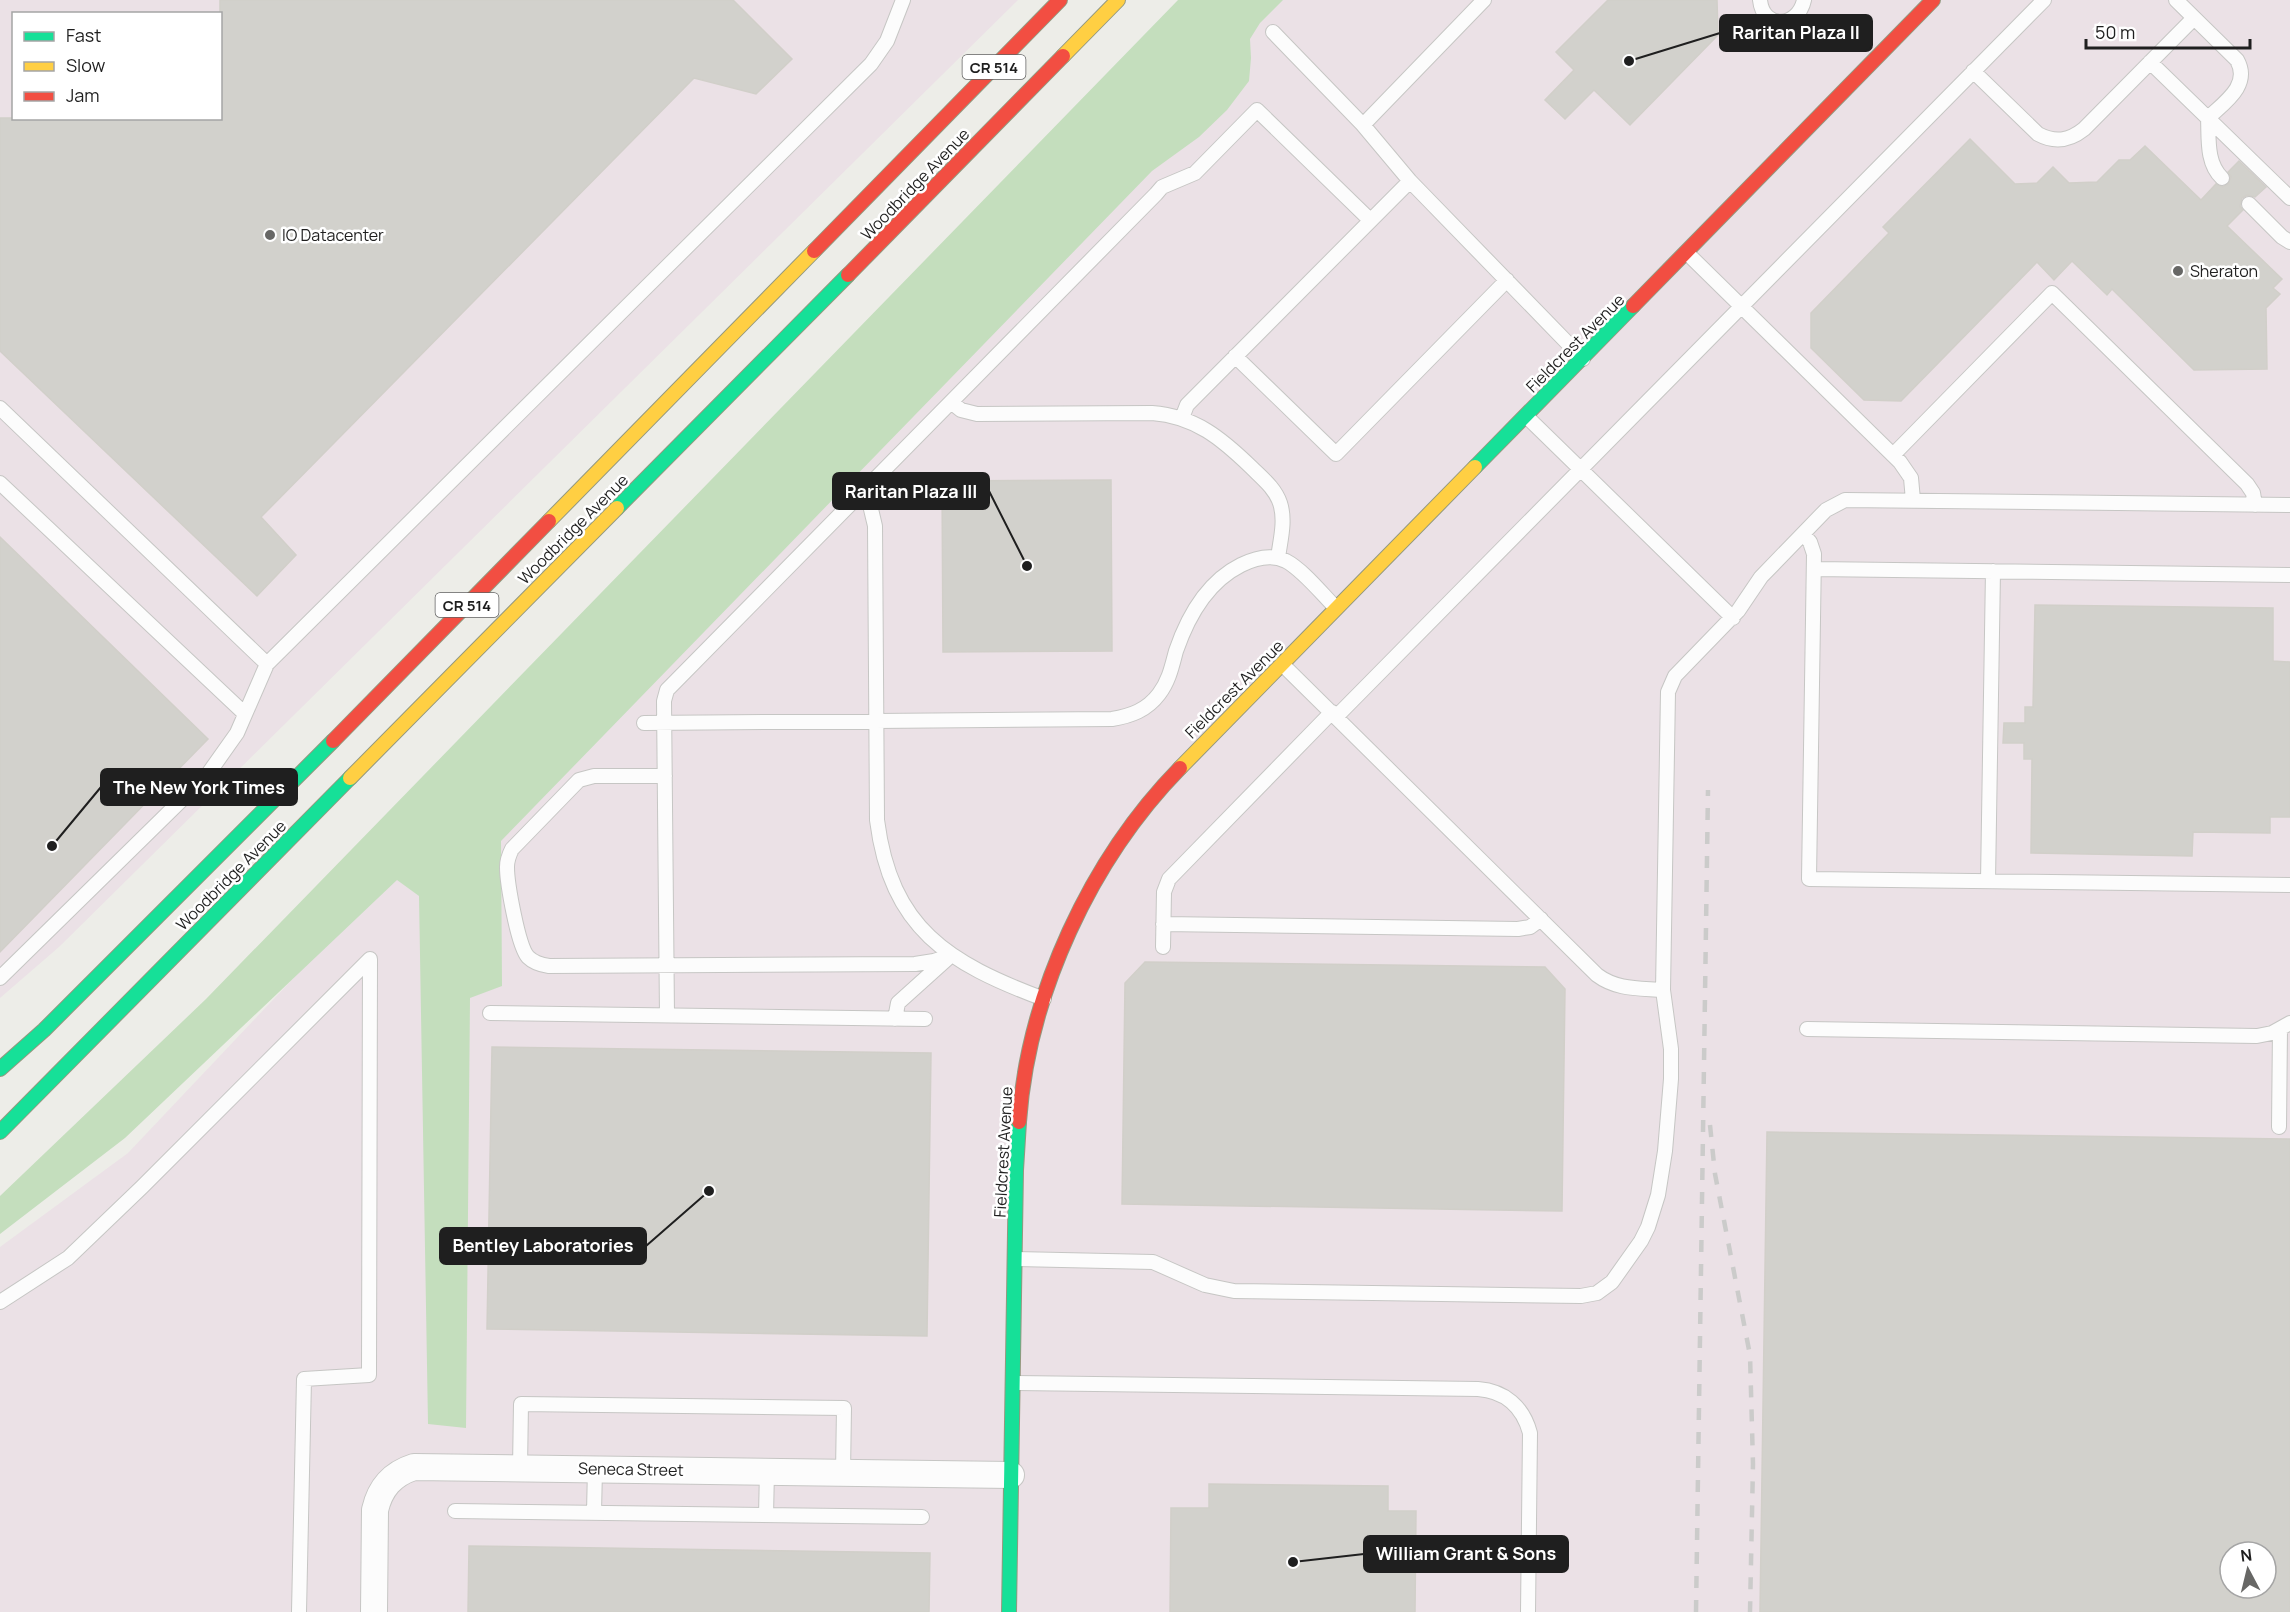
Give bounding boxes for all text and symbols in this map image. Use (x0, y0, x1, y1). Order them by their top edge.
legend (12, 12, 222, 120)
scale bar (2086, 12, 2250, 50)
callout: Raritan Plaza II (1720, 15, 1872, 51)
text: Raritan Plaza II (1732, 20, 1860, 44)
text: 50 m (2095, 20, 2135, 44)
text: Fast (66, 23, 101, 47)
text: Slow (66, 53, 106, 77)
road number: CR 514 (962, 55, 1026, 79)
text: Jam (66, 83, 100, 107)
street label: Woodbridge Avenue (856, 123, 974, 245)
place label: IO Datacenter (282, 224, 384, 246)
marker: IO Datacenter (263, 228, 277, 242)
place label: Sheraton (2190, 260, 2258, 282)
marker: Sheraton (2171, 264, 2185, 278)
street label: Fieldcrest Avenue (1521, 289, 1629, 397)
street label: Woodbridge Avenue (513, 469, 633, 589)
callout: Raritan Plaza III (833, 473, 989, 509)
text: Raritan Plaza III (845, 479, 977, 503)
road number: CR 514 (436, 593, 498, 617)
street label: Fieldcrest Avenue (1180, 635, 1288, 743)
callout: The New York Times (101, 769, 297, 805)
text: The New York Times (113, 775, 285, 799)
street label: Woodbridge Avenue (171, 815, 291, 935)
street label: Fieldcrest Avenue (989, 1086, 1017, 1218)
callout: Bentley Laboratories (440, 1228, 646, 1264)
text: Bentley Laboratories (452, 1233, 634, 1257)
street label: Seneca Street (578, 1457, 684, 1481)
callout: William Grant & Sons (1364, 1536, 1568, 1572)
north arrow (2218, 1540, 2278, 1600)
text: William Grant & Sons (1376, 1541, 1556, 1565)
text: N (2239, 1543, 2253, 1567)

